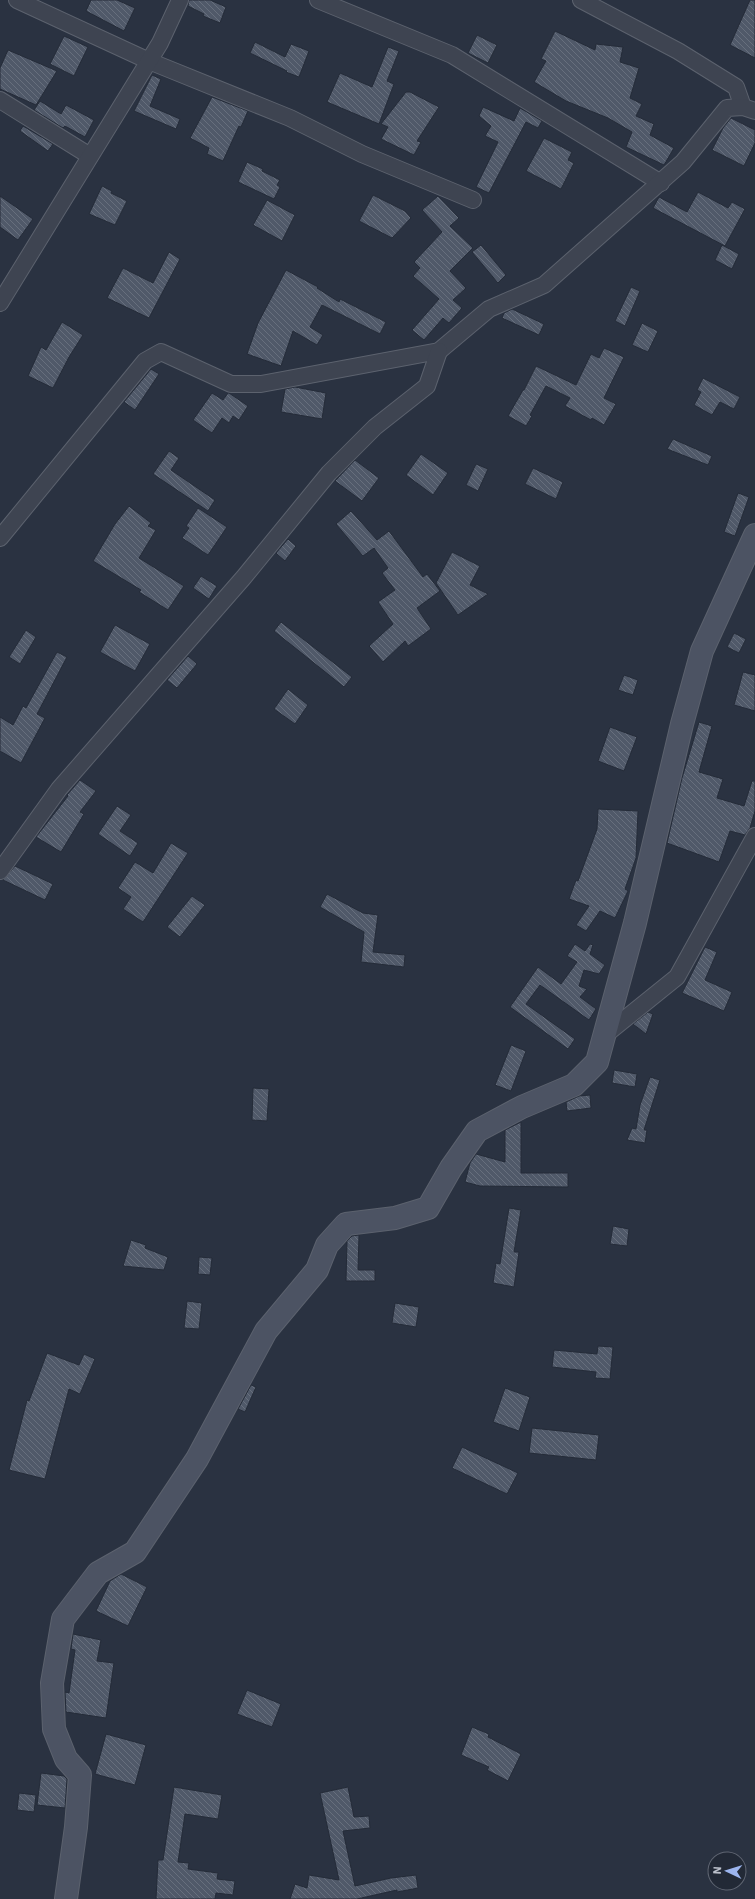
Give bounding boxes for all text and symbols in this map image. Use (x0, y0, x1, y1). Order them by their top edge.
north arrow (707, 1851, 747, 1891)
text: N (710, 1866, 724, 1875)

